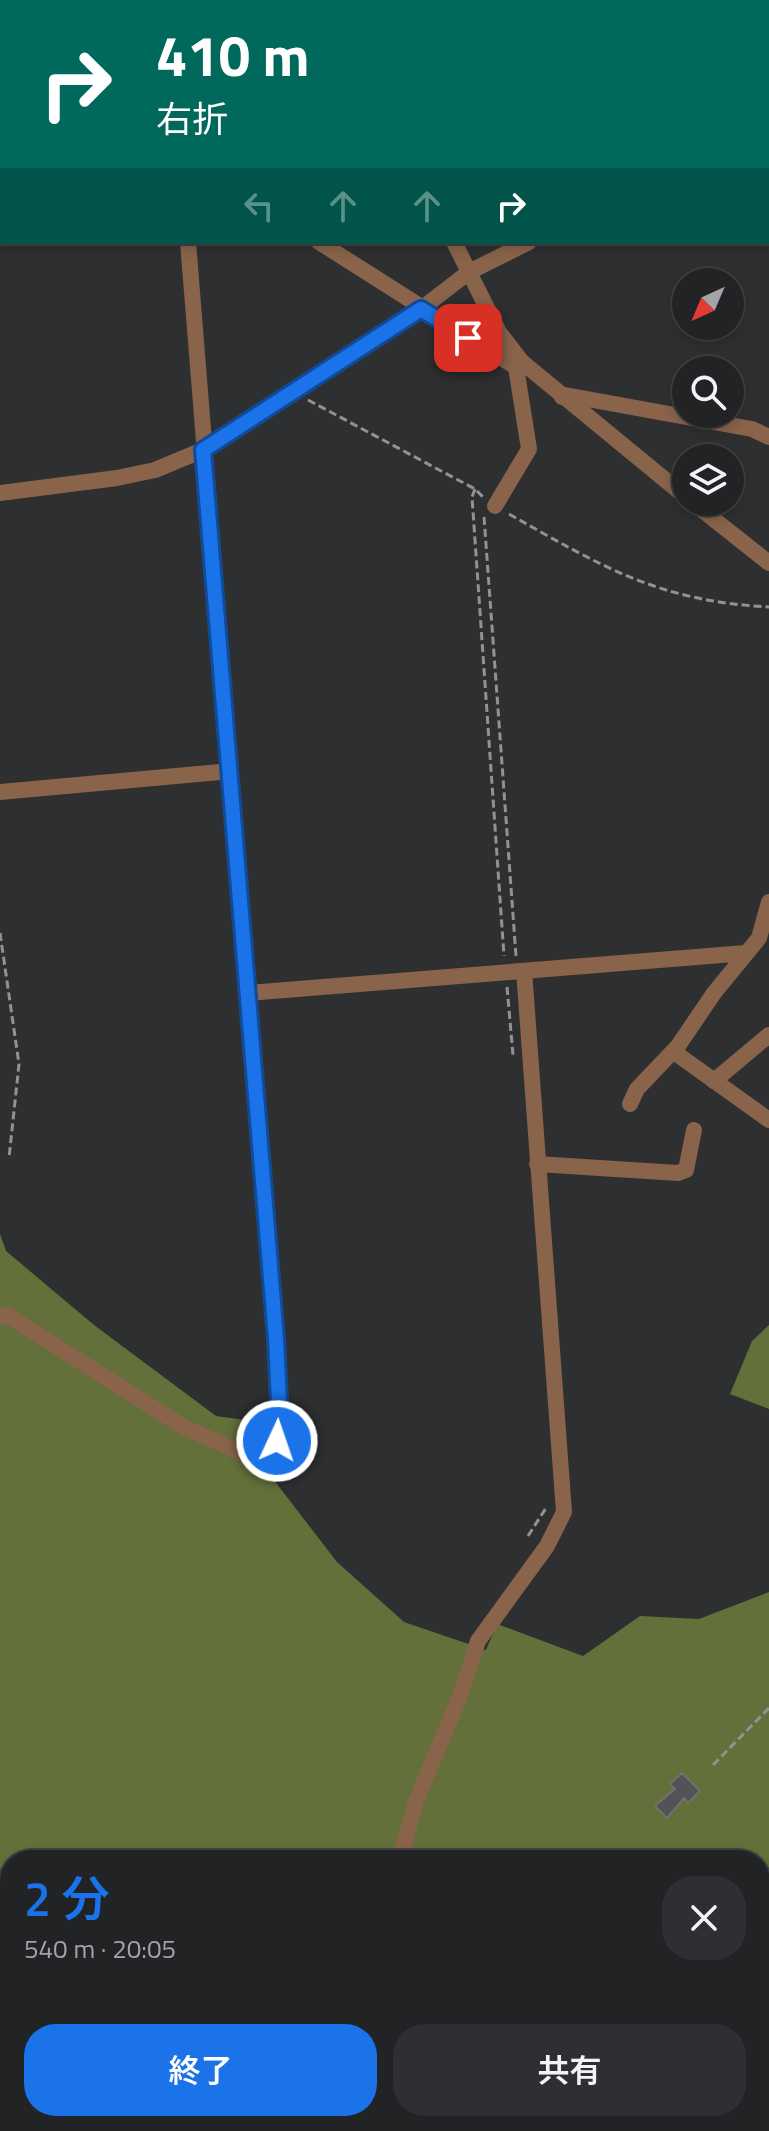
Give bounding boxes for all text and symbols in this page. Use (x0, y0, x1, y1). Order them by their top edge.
text: 410 m (156, 13, 309, 98)
icon: right (24, 32, 128, 136)
text: 右折 (156, 91, 228, 146)
icon: left (237, 184, 281, 228)
icon: ahead (321, 184, 365, 228)
icon: ahead (405, 184, 449, 228)
icon: right (489, 184, 533, 228)
north arrow (672, 268, 744, 340)
map controls (672, 268, 744, 516)
pin (434, 304, 502, 372)
icon: arrive (446, 316, 490, 360)
button: search (672, 356, 744, 428)
button: layers (672, 444, 744, 516)
position arrow (235, 1399, 319, 1483)
text: 2 分 (24, 1862, 109, 1935)
button: close (662, 1876, 746, 1960)
text: 540 m · 20:05 (24, 1929, 176, 1968)
button: 終了 (24, 2024, 377, 2116)
button: 共有 (393, 2024, 746, 2116)

